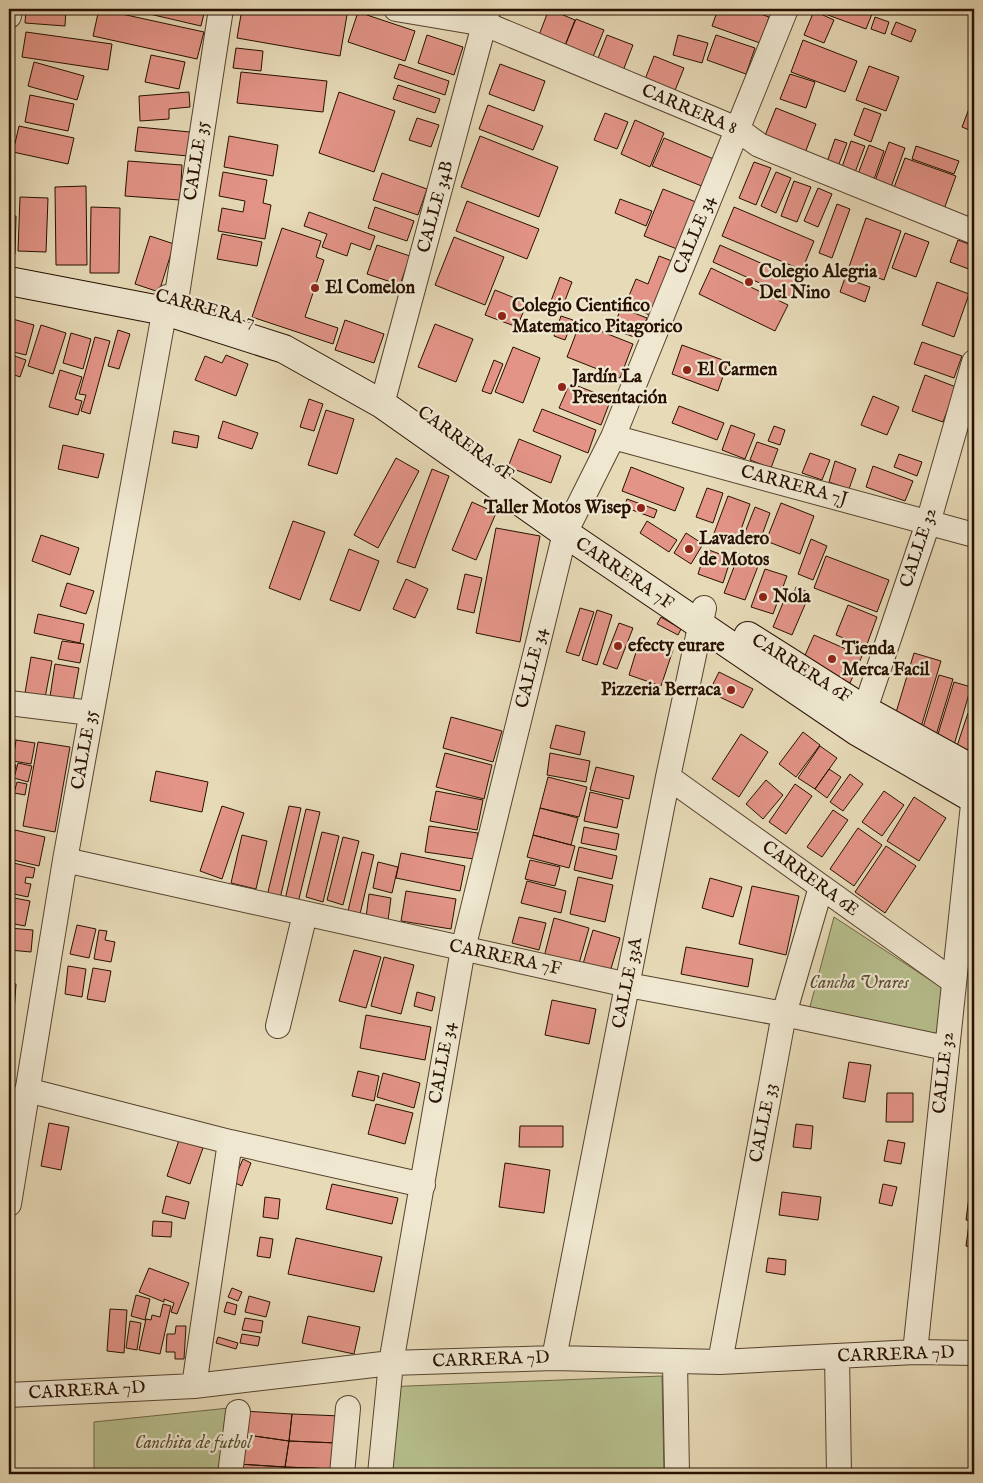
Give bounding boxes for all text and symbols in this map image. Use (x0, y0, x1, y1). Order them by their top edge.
street label: CARRERA 8 (638, 80, 740, 140)
street label: CALLE 35 (179, 119, 215, 202)
street label: CALLE 34B (413, 158, 459, 256)
street label: CALLE 34 (669, 192, 721, 278)
place label: Colegio Alegria Del Nino (759, 261, 878, 305)
marker: Colegio Alegria Del Nino (743, 276, 755, 288)
place label: El Comelon (325, 277, 415, 300)
marker: El Comelon (309, 282, 321, 294)
street label: CARRERA 7 (152, 285, 258, 333)
place label: Colegio Cientifico Matematico Pitagorico (512, 295, 683, 339)
marker: Colegio Cientifico Matematico Pitagorico (496, 310, 508, 322)
place label: El Carmen (697, 359, 778, 382)
marker: El Carmen (681, 364, 693, 376)
place label: Jardín La Presentación (570, 366, 667, 410)
marker: Jardín La Presentación (556, 381, 568, 393)
street label: CARRERA 6F (412, 401, 518, 487)
street label: CARRERA 7J (738, 461, 851, 512)
place label: Taller Motos Wisep (483, 497, 631, 520)
marker: Taller Motos Wisep (635, 502, 647, 514)
street label: CALLE 32 (895, 505, 943, 591)
place label: Lavadero de Motos (699, 528, 770, 572)
street label: CARRERA 7F (570, 533, 678, 616)
marker: Lavadero de Motos (683, 543, 695, 555)
place label: Nola (772, 586, 812, 609)
marker: Nola (757, 591, 769, 603)
street label: CALLE 34 (511, 625, 553, 711)
street label: CARRERA 6F (747, 629, 856, 709)
place label: efecty eurare (628, 635, 725, 658)
place label: Tienda Merca Facil (841, 638, 931, 682)
marker: efecty eurare (612, 640, 624, 652)
marker: Tienda Merca Facil (826, 653, 838, 665)
place label: Pizzeria Berraca (601, 679, 722, 702)
marker: Pizzeria Berraca (725, 684, 737, 696)
street label: CALLE 35 (67, 708, 103, 791)
street label: CARRERA 6E (757, 836, 863, 922)
street label: CARRERA 7F (447, 935, 564, 981)
street label: CALLE 33A (608, 935, 648, 1031)
park label: Cancha Urares (809, 972, 910, 995)
street label: CALLE 34 (425, 1020, 462, 1106)
street label: CALLE 32 (928, 1031, 960, 1115)
street label: CALLE 33 (745, 1081, 783, 1165)
street label: CARRERA 7D (837, 1341, 955, 1369)
street label: CARRERA 7D (432, 1346, 550, 1374)
street label: CARRERA 7D (28, 1376, 146, 1406)
park label: Canchita de futbol (135, 1432, 253, 1455)

